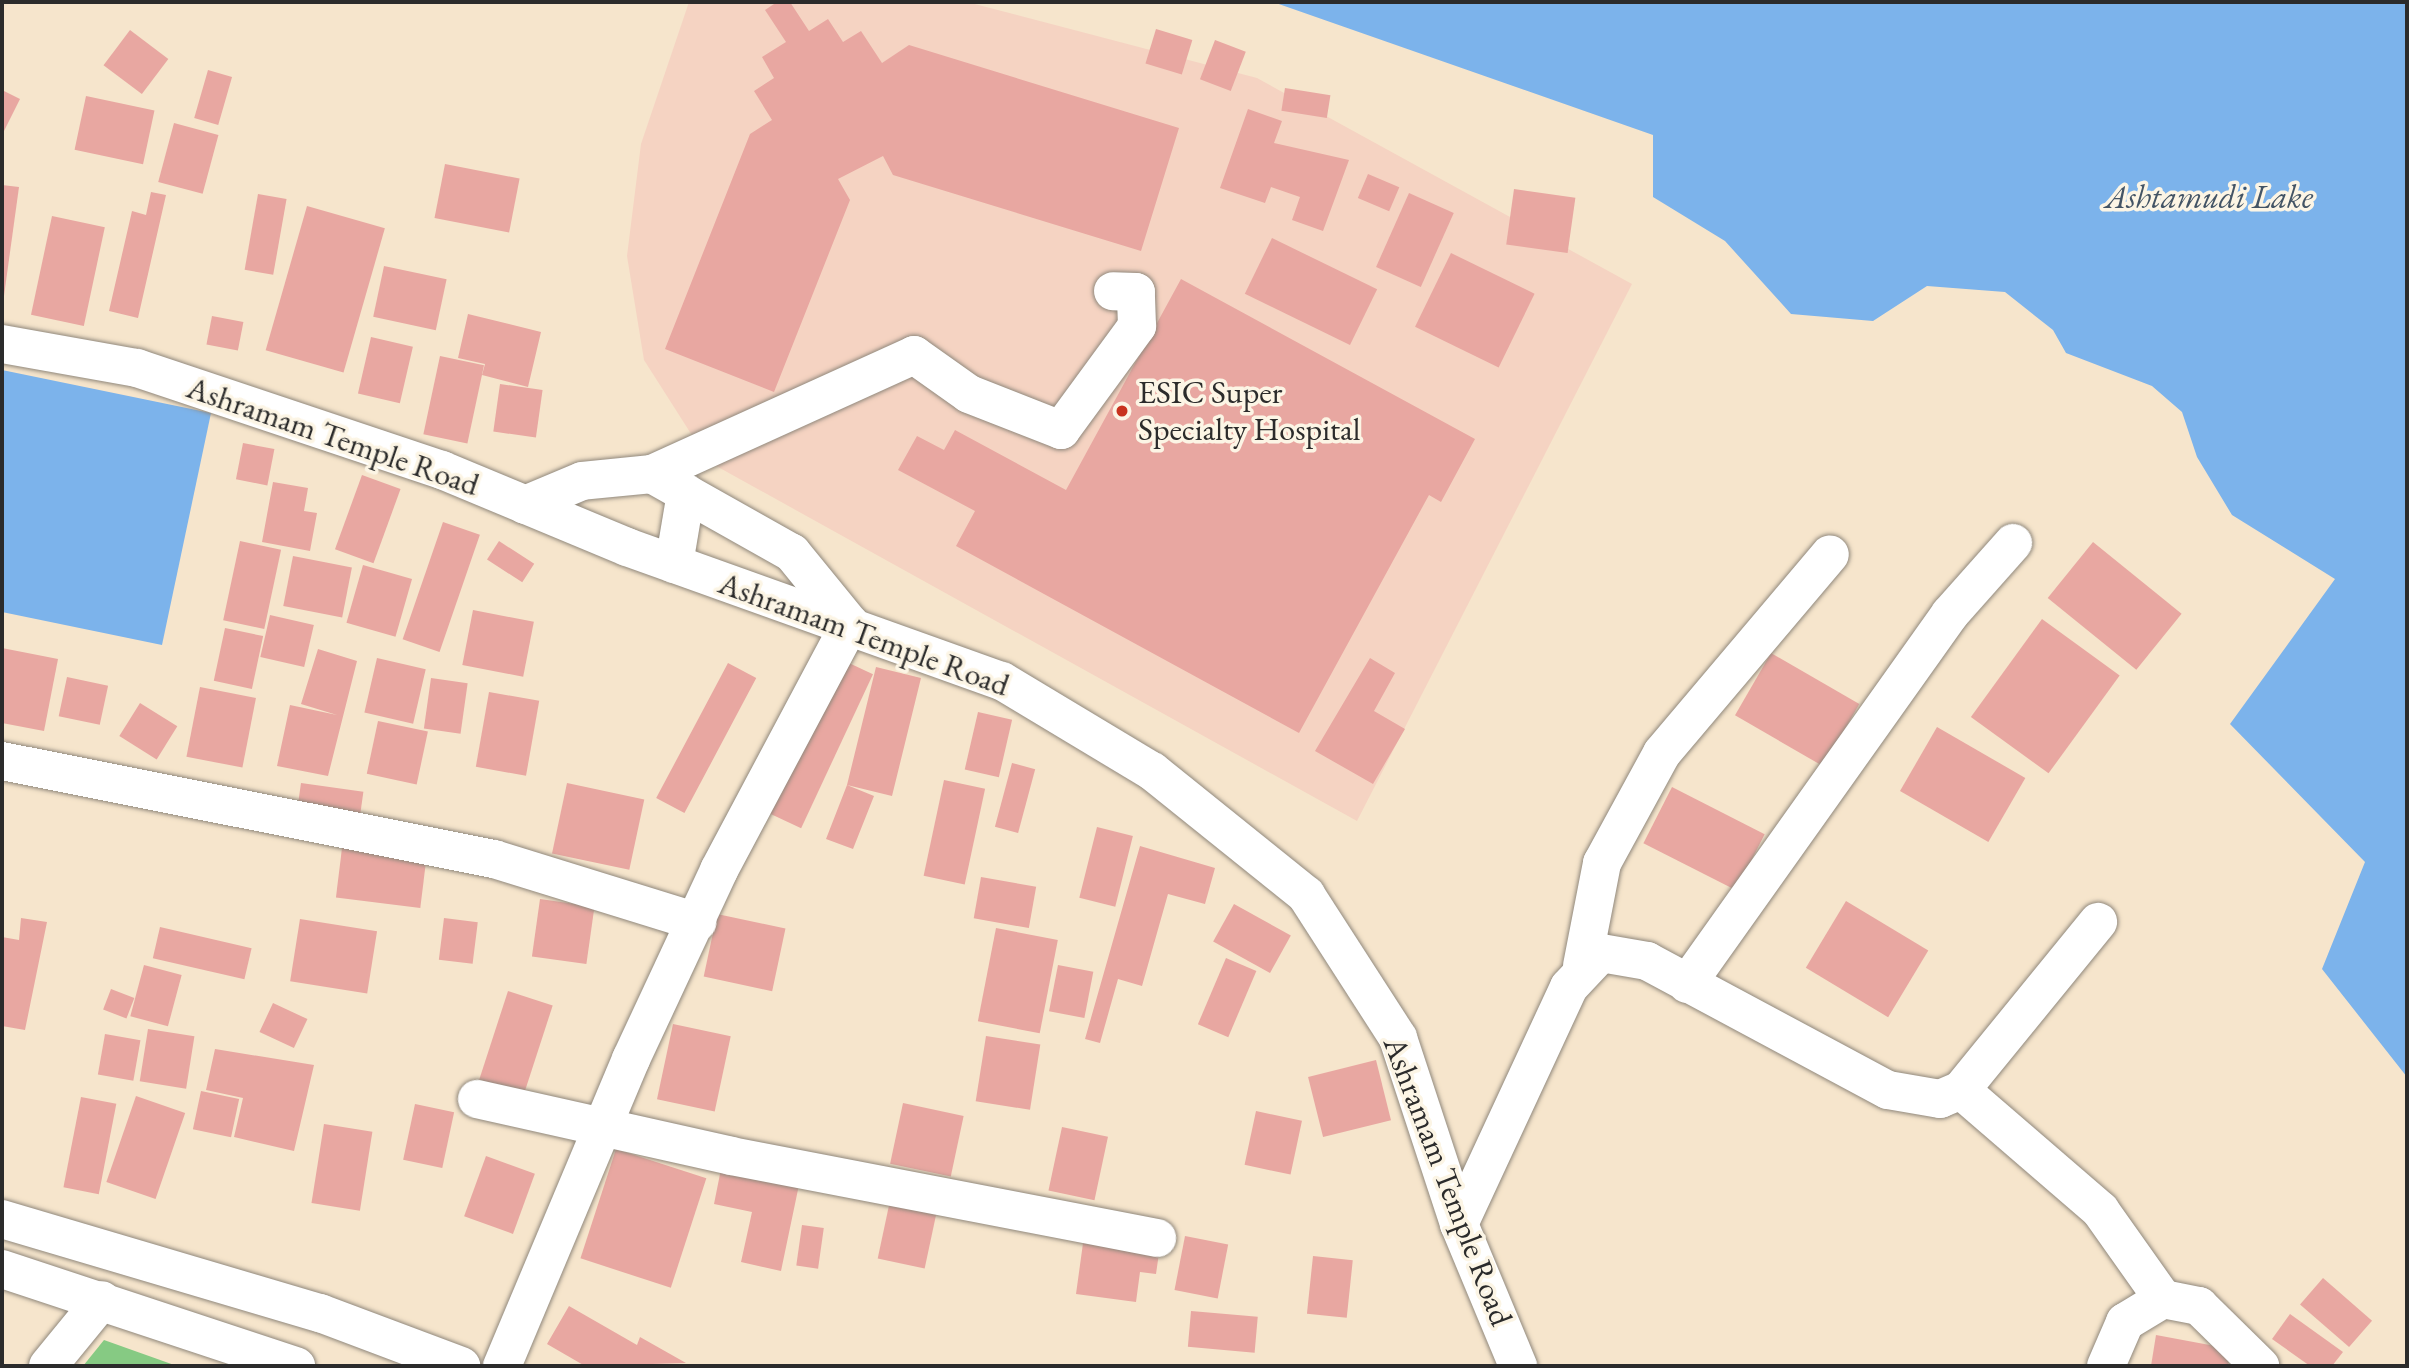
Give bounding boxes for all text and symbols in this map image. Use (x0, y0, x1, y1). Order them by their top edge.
water label: Ashtamudi Lake (2105, 177, 2313, 217)
street label: Ashramam Temple Road (182, 368, 484, 504)
place label: ESIC Super Specialty Hospital (1138, 374, 1360, 449)
marker: ESIC Super Specialty Hospital (1112, 401, 1132, 421)
street label: Ashramam Temple Road (713, 564, 1015, 704)
street label: Ashramam Temple Road (1375, 1031, 1521, 1331)

